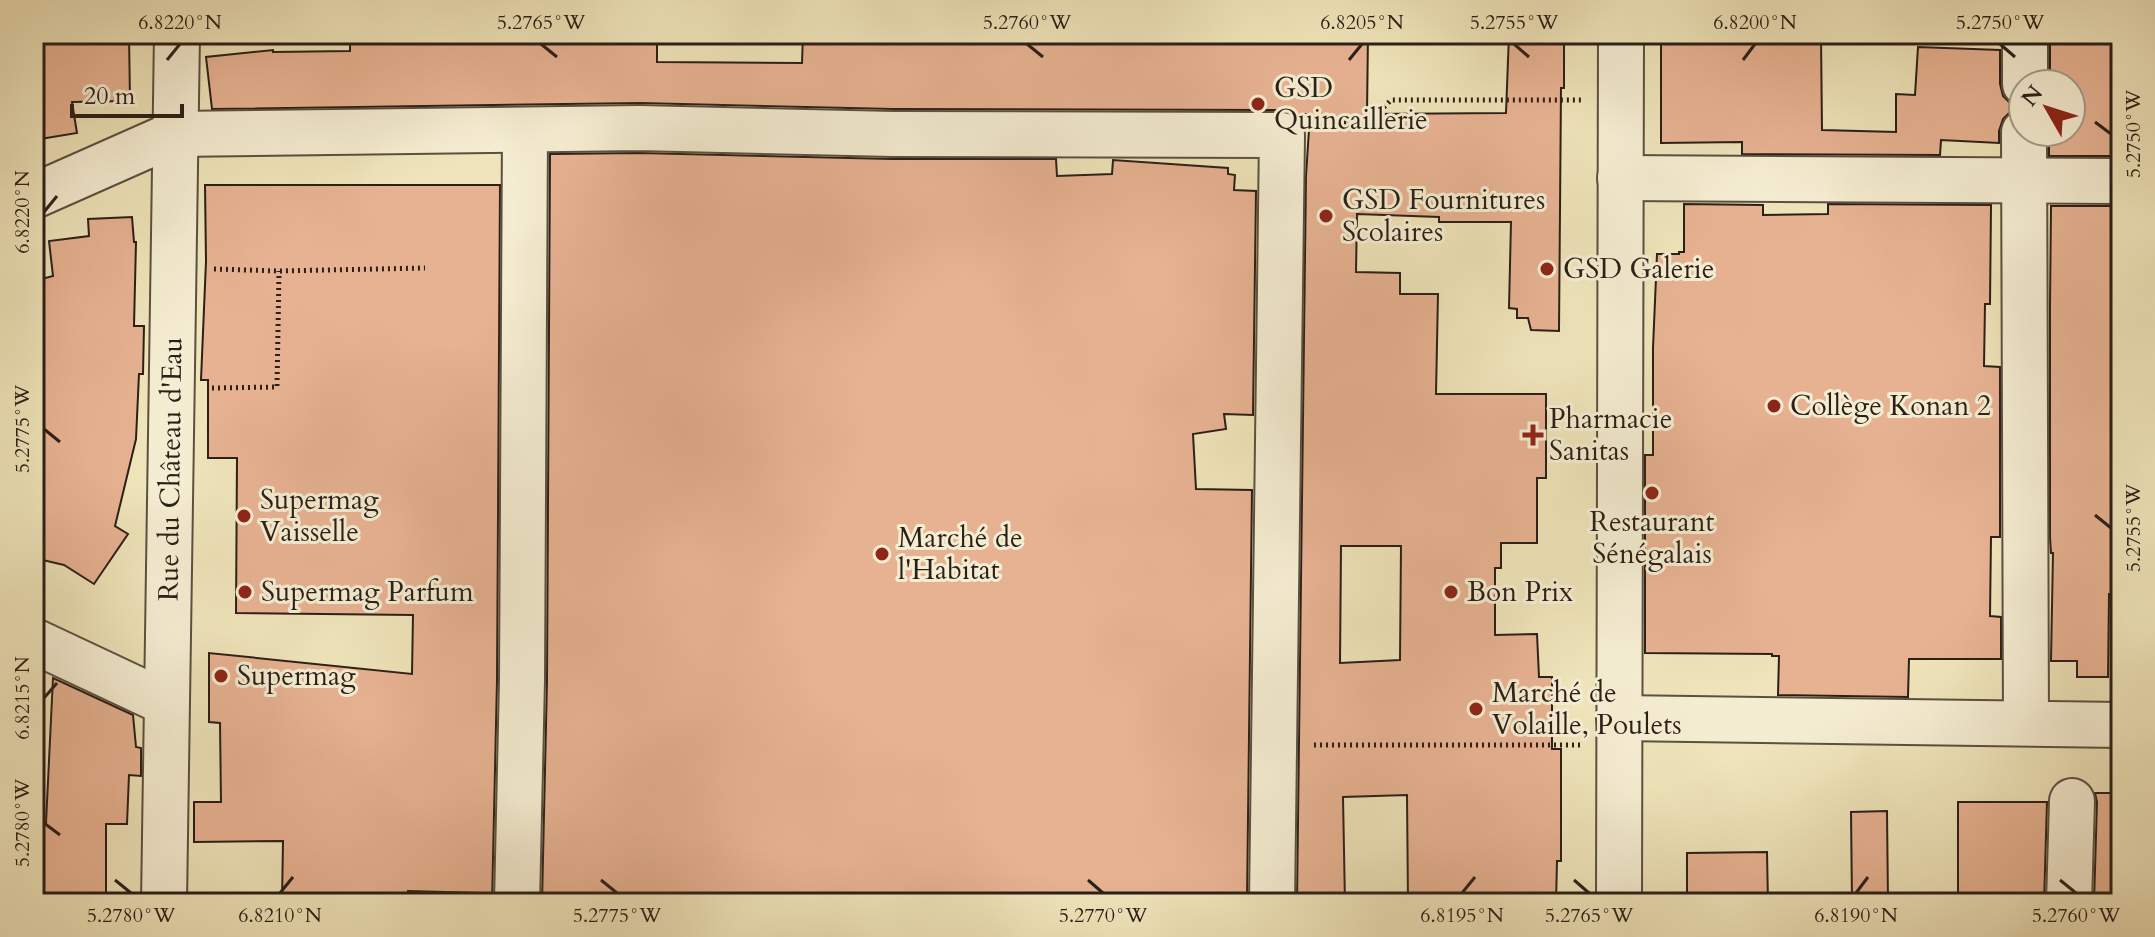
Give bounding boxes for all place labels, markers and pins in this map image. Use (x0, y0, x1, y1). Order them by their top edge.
place label: GSD Quincaillerie (1274, 69, 1428, 139)
marker: GSD Quincaillerie (1249, 95, 1267, 113)
place label: GSD Fournitures Scolaires (1342, 181, 1545, 251)
marker: GSD Fournitures Scolaires (1317, 207, 1335, 225)
place label: GSD Galerie (1563, 250, 1714, 288)
marker: GSD Galerie (1538, 260, 1556, 278)
place label: Collège Konan 2 (1790, 387, 1991, 425)
marker: Collège Konan 2 (1765, 397, 1783, 415)
place label: Pharmacie Sanitas (1549, 400, 1672, 470)
marker: Pharmacie Sanitas (1524, 426, 1542, 444)
place label: Supermag Vaisselle (260, 481, 379, 551)
marker: Restaurant Sénégalais (1643, 484, 1661, 502)
place label: Restaurant Sénégalais (1590, 503, 1715, 573)
marker: Supermag Vaisselle (235, 507, 253, 525)
place label: Marché de l'Habitat (898, 519, 1023, 589)
marker: Marché de l'Habitat (873, 545, 891, 563)
place label: Supermag Parfum (261, 573, 474, 611)
place label: Bon Prix (1467, 573, 1573, 611)
marker: Supermag Parfum (236, 583, 254, 601)
marker: Bon Prix (1442, 583, 1460, 601)
place label: Supermag (237, 657, 356, 695)
marker: Supermag (212, 667, 230, 685)
place label: Marché de Volaille, Poulets (1492, 674, 1682, 744)
marker: Marché de Volaille, Poulets (1467, 700, 1485, 718)

